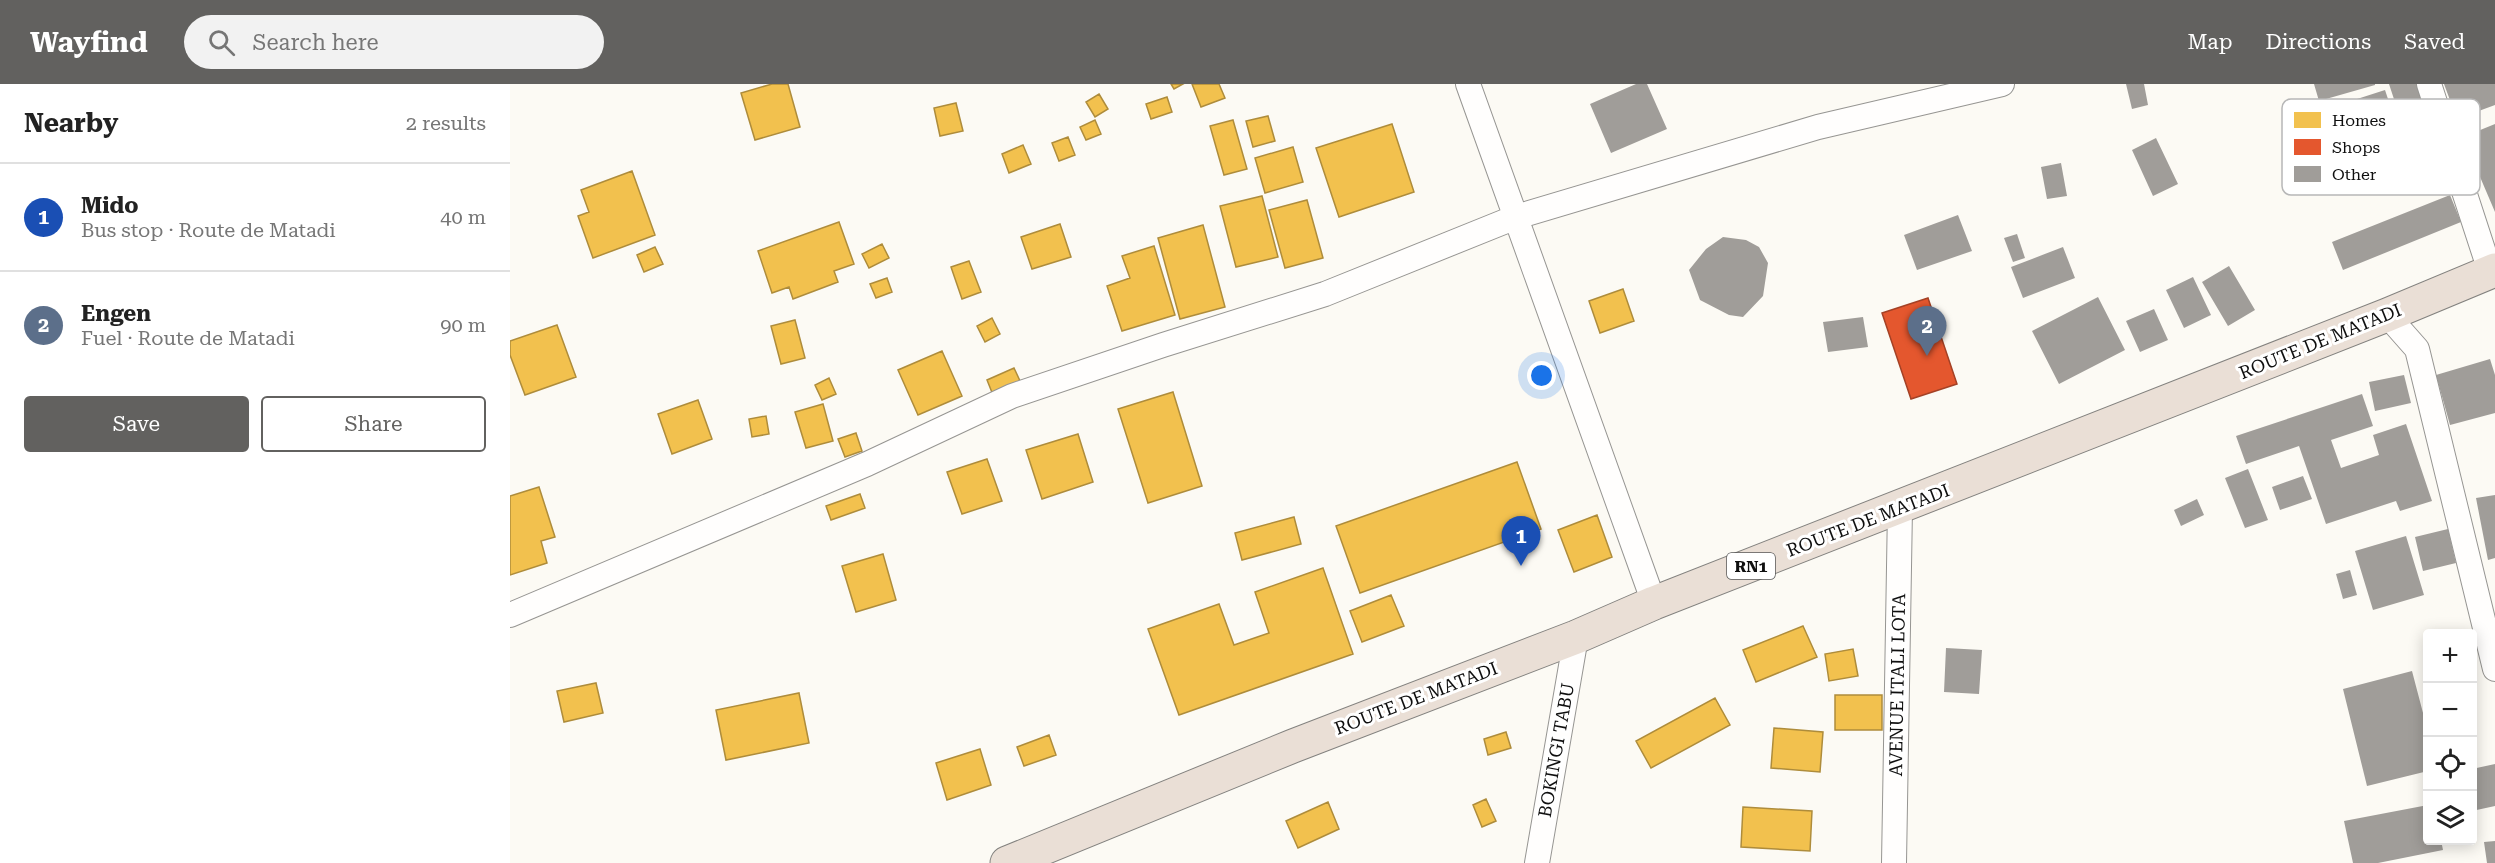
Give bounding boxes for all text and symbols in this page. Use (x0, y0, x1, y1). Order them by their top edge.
search box (184, 15, 604, 69)
text: Wayfind (30, 26, 148, 59)
icon: search (205, 26, 238, 59)
text: Search here (253, 30, 379, 55)
text: Map (2188, 30, 2232, 54)
text: Directions (2265, 30, 2371, 54)
text: Saved (2404, 30, 2465, 54)
legend (2282, 99, 2480, 195)
text: Nearby (24, 108, 118, 138)
text: 2 results (406, 111, 486, 135)
text: Homes (2332, 111, 2386, 130)
text: Shops (2332, 138, 2381, 157)
text: Other (2332, 165, 2377, 184)
text: Mido (81, 193, 138, 218)
text: 1 (38, 205, 49, 229)
text: 40 m (440, 205, 486, 229)
text: Bus stop · Route de Matadi (81, 218, 336, 242)
street label: ROUTE DE MATADI (2236, 299, 2404, 383)
text: Engen (81, 301, 151, 326)
pin: 2 (1908, 306, 1946, 356)
text: 2 (38, 313, 49, 337)
text: 90 m (440, 313, 486, 337)
text: Fuel · Route de Matadi (81, 326, 295, 350)
your location (1527, 361, 1556, 390)
button: Save (24, 396, 249, 452)
button: Share (261, 396, 486, 452)
street label: ROUTE DE MATADI (1783, 479, 1953, 561)
pin: 1 (1502, 516, 1540, 566)
road number: RN1 (1727, 553, 1775, 579)
street label: AVENUE ITALI LOTA (1885, 593, 1909, 777)
map controls (2423, 629, 2477, 845)
button: + (2423, 629, 2477, 683)
street label: ROUTE DE MATADI (1331, 657, 1501, 739)
street label: BOKINGI TABU (1534, 681, 1578, 819)
button: − (2423, 683, 2477, 737)
button: locate (2423, 737, 2477, 791)
button: layers (2423, 791, 2477, 845)

